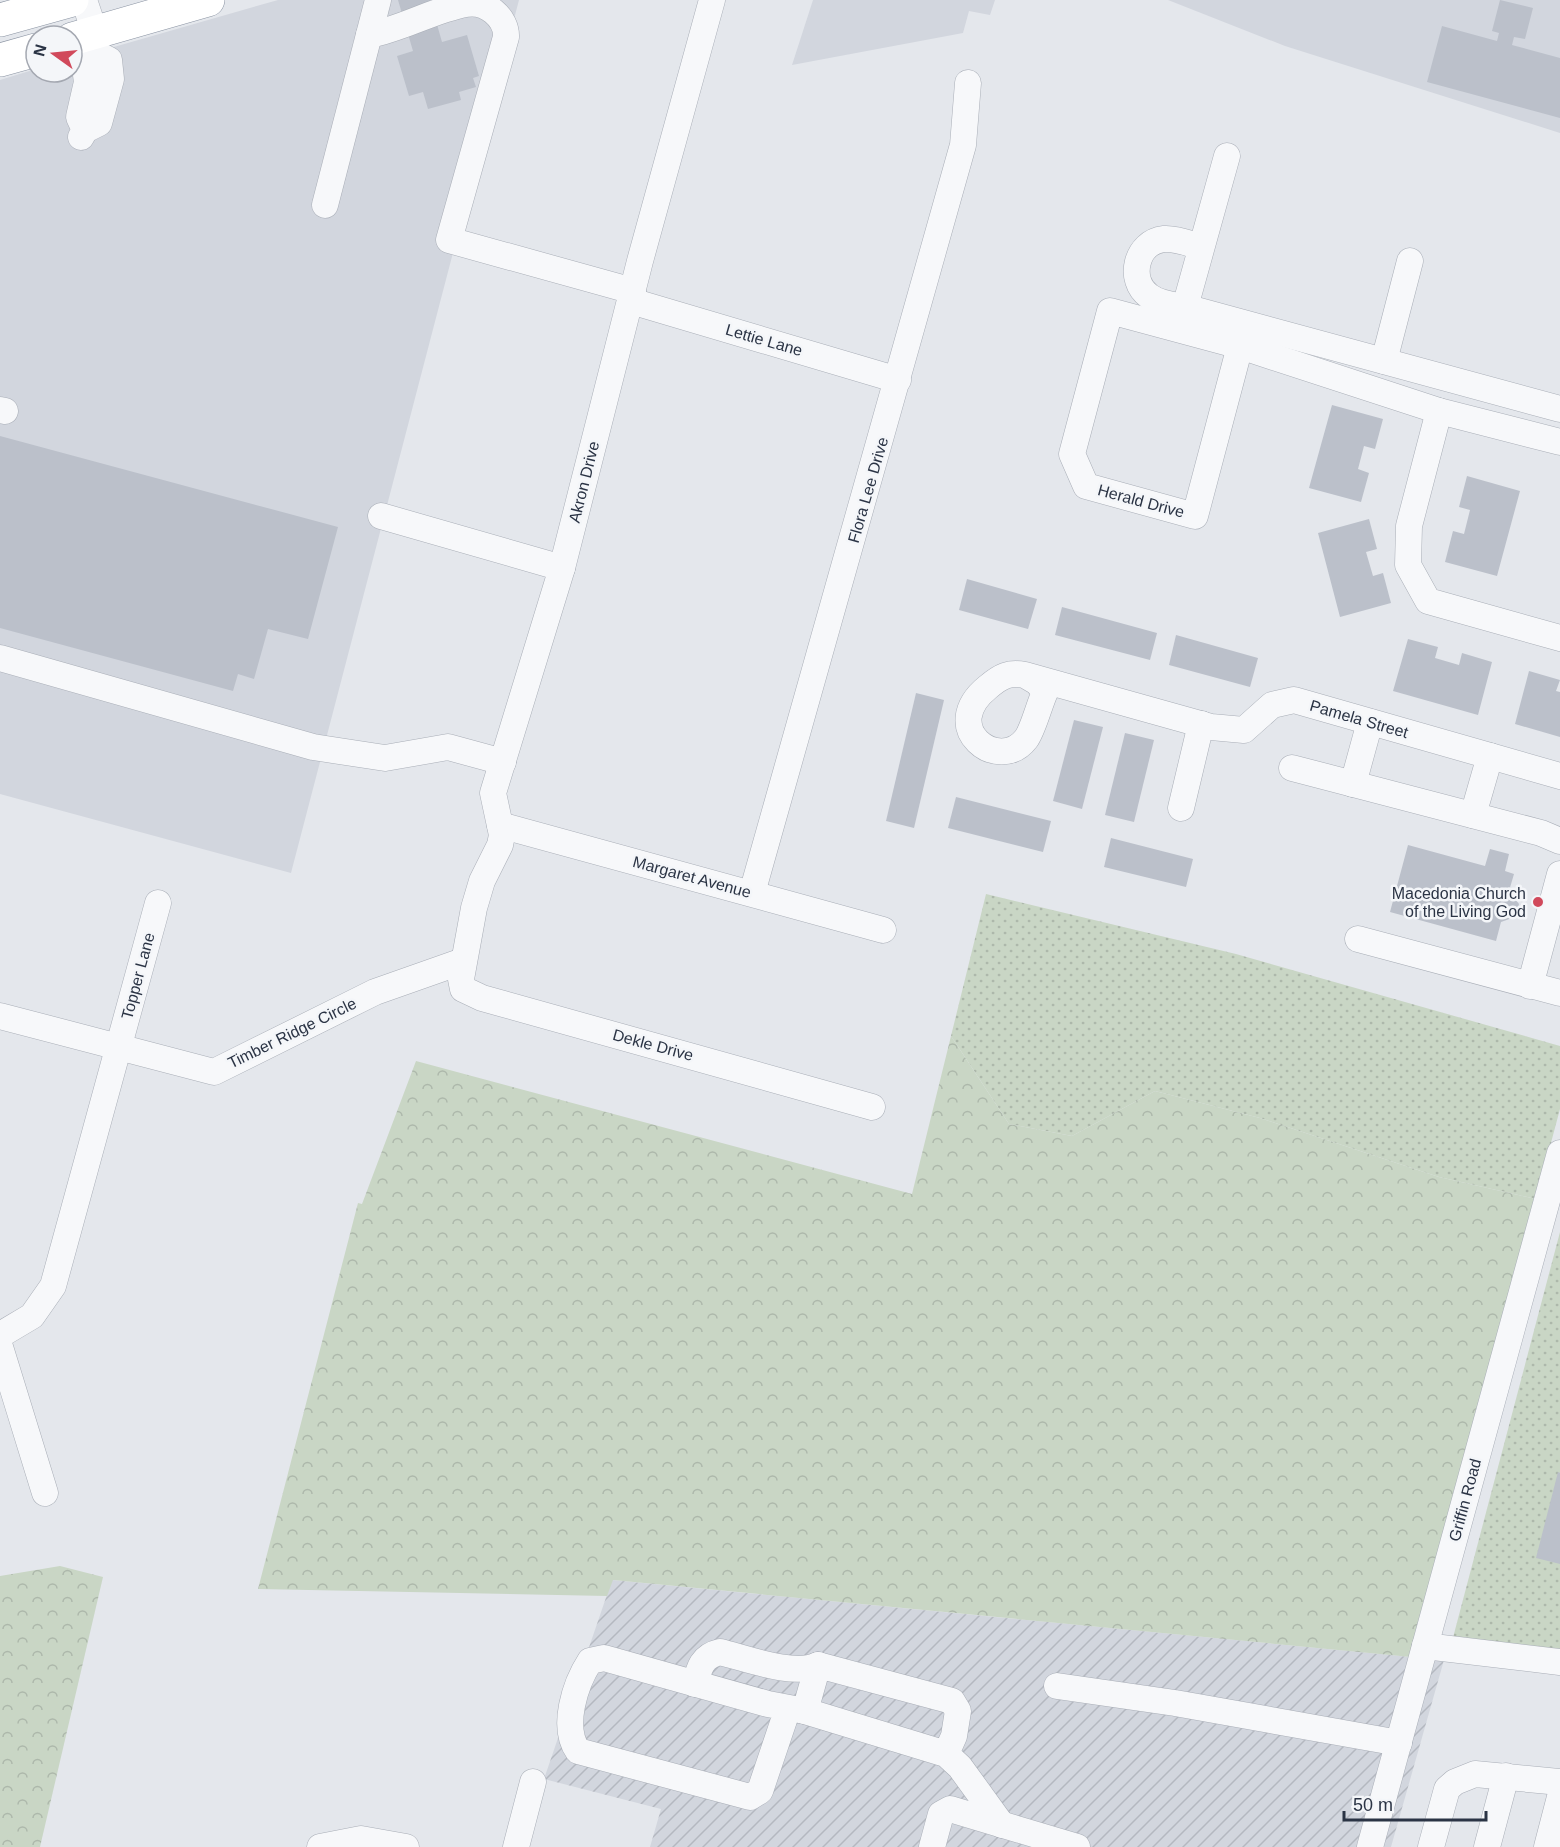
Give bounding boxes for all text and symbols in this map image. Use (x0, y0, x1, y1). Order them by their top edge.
north arrow (24, 24, 84, 84)
text: N (30, 42, 50, 58)
street label: Lettie Lane (724, 321, 804, 359)
street label: Flora Lee Drive (845, 435, 891, 545)
street label: Akron Drive (566, 439, 602, 525)
street label: Herald Drive (1096, 481, 1186, 521)
street label: Pamela Street (1308, 697, 1411, 741)
street label: Margaret Avenue (631, 853, 753, 901)
place label: Macedonia Church of the Living God (1392, 885, 1526, 920)
marker: Macedonia Church of the Living God (1531, 895, 1545, 909)
street label: Topper Lane (118, 931, 158, 1021)
street label: Timber Ridge Circle (225, 994, 359, 1071)
street label: Dekle Drive (611, 1026, 695, 1064)
street label: Griffin Road (1446, 1457, 1484, 1543)
scale bar (1344, 1784, 1486, 1822)
text: 50 m (1353, 1795, 1393, 1815)

